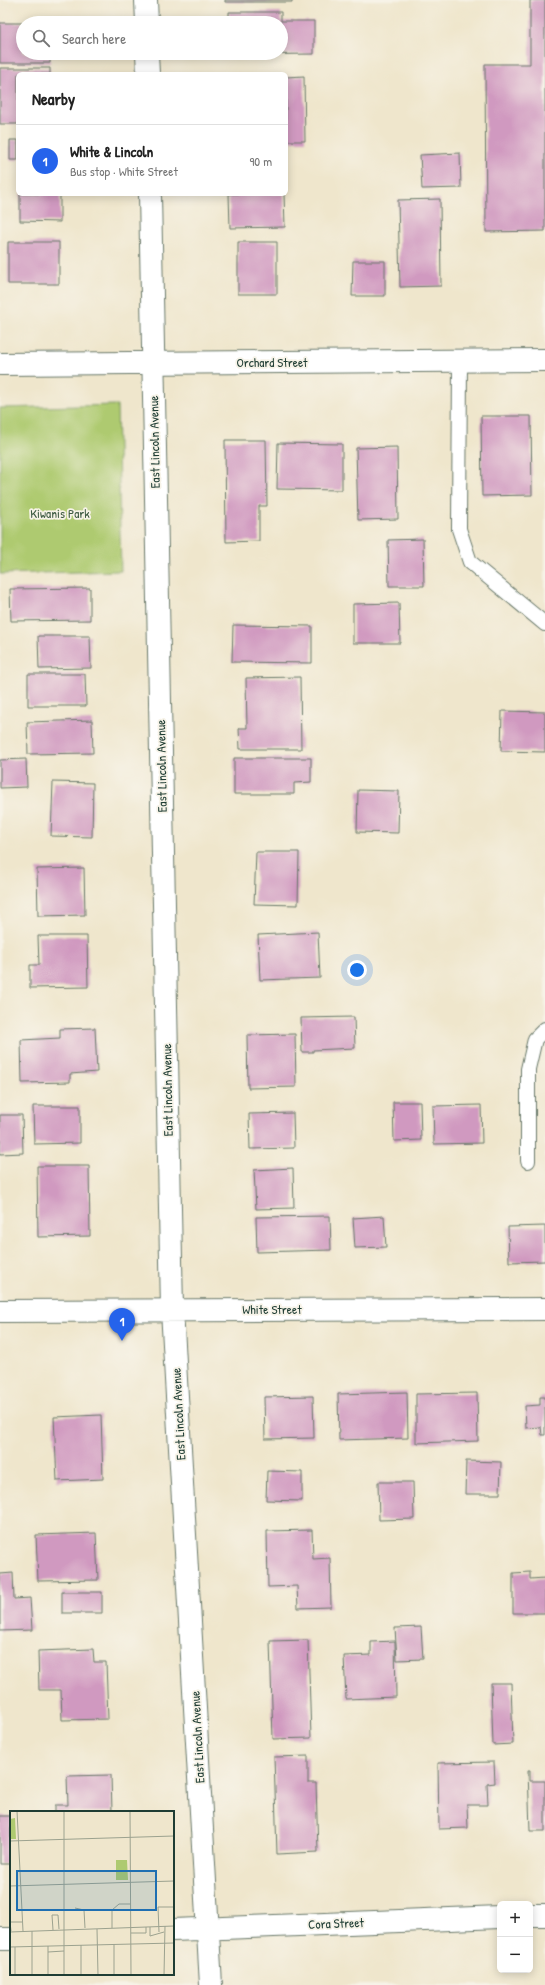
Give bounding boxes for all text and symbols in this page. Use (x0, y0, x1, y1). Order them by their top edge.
search box (16, 16, 288, 60)
icon: search (30, 27, 52, 49)
text: Search here (62, 28, 126, 49)
text: Nearby (32, 87, 75, 110)
text: White & Lincoln (70, 141, 153, 162)
text: 1 (43, 152, 47, 170)
text: 90 m (250, 152, 272, 170)
text: Bus stop · White Street (70, 162, 178, 180)
street label: Orchard Street (236, 353, 308, 371)
street label: East Lincoln Avenue (144, 396, 164, 488)
park label: Kiwanis Park (30, 504, 90, 522)
street label: East Lincoln Avenue (151, 720, 171, 812)
your location (347, 960, 367, 980)
street label: East Lincoln Avenue (157, 1044, 177, 1136)
street label: White Street (242, 1300, 302, 1318)
pin: 1 (109, 1308, 135, 1341)
street label: East Lincoln Avenue (167, 1367, 189, 1461)
street label: East Lincoln Avenue (186, 1690, 208, 1784)
inset map (10, 1811, 174, 1975)
map controls (497, 1901, 533, 1973)
button: + (497, 1901, 533, 1937)
street label: Cora Street (308, 1913, 365, 1933)
button: − (497, 1937, 533, 1973)

